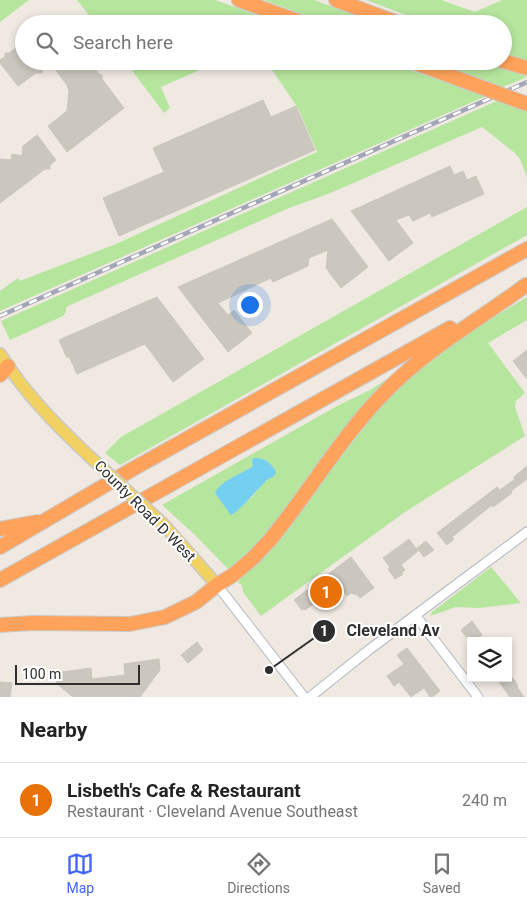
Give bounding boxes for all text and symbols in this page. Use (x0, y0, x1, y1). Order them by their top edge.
search box (15, 15, 512, 70)
icon: search (33, 29, 61, 57)
text: Search here (73, 31, 173, 54)
your location (237, 292, 263, 318)
street label: County Road D West (91, 457, 200, 566)
pin: 1 (310, 573, 342, 611)
callout: Cleveland Av (311, 615, 449, 646)
text: Cleveland Av (346, 621, 440, 640)
text: 1 (320, 622, 328, 640)
map controls (467, 637, 512, 682)
button: layers (467, 637, 512, 682)
scale bar (15, 662, 140, 685)
text: 100 m (22, 666, 61, 682)
text: Nearby (20, 718, 87, 742)
text: Lisbeth's Cafe & Restaurant (67, 779, 301, 802)
text: 1 (31, 791, 41, 810)
text: 240 m (462, 791, 507, 810)
text: Restaurant · Cleveland Avenue Southeast (67, 802, 358, 821)
tab: Map (66, 850, 94, 896)
tab: Directions (227, 850, 290, 896)
tab: Saved (423, 850, 461, 896)

